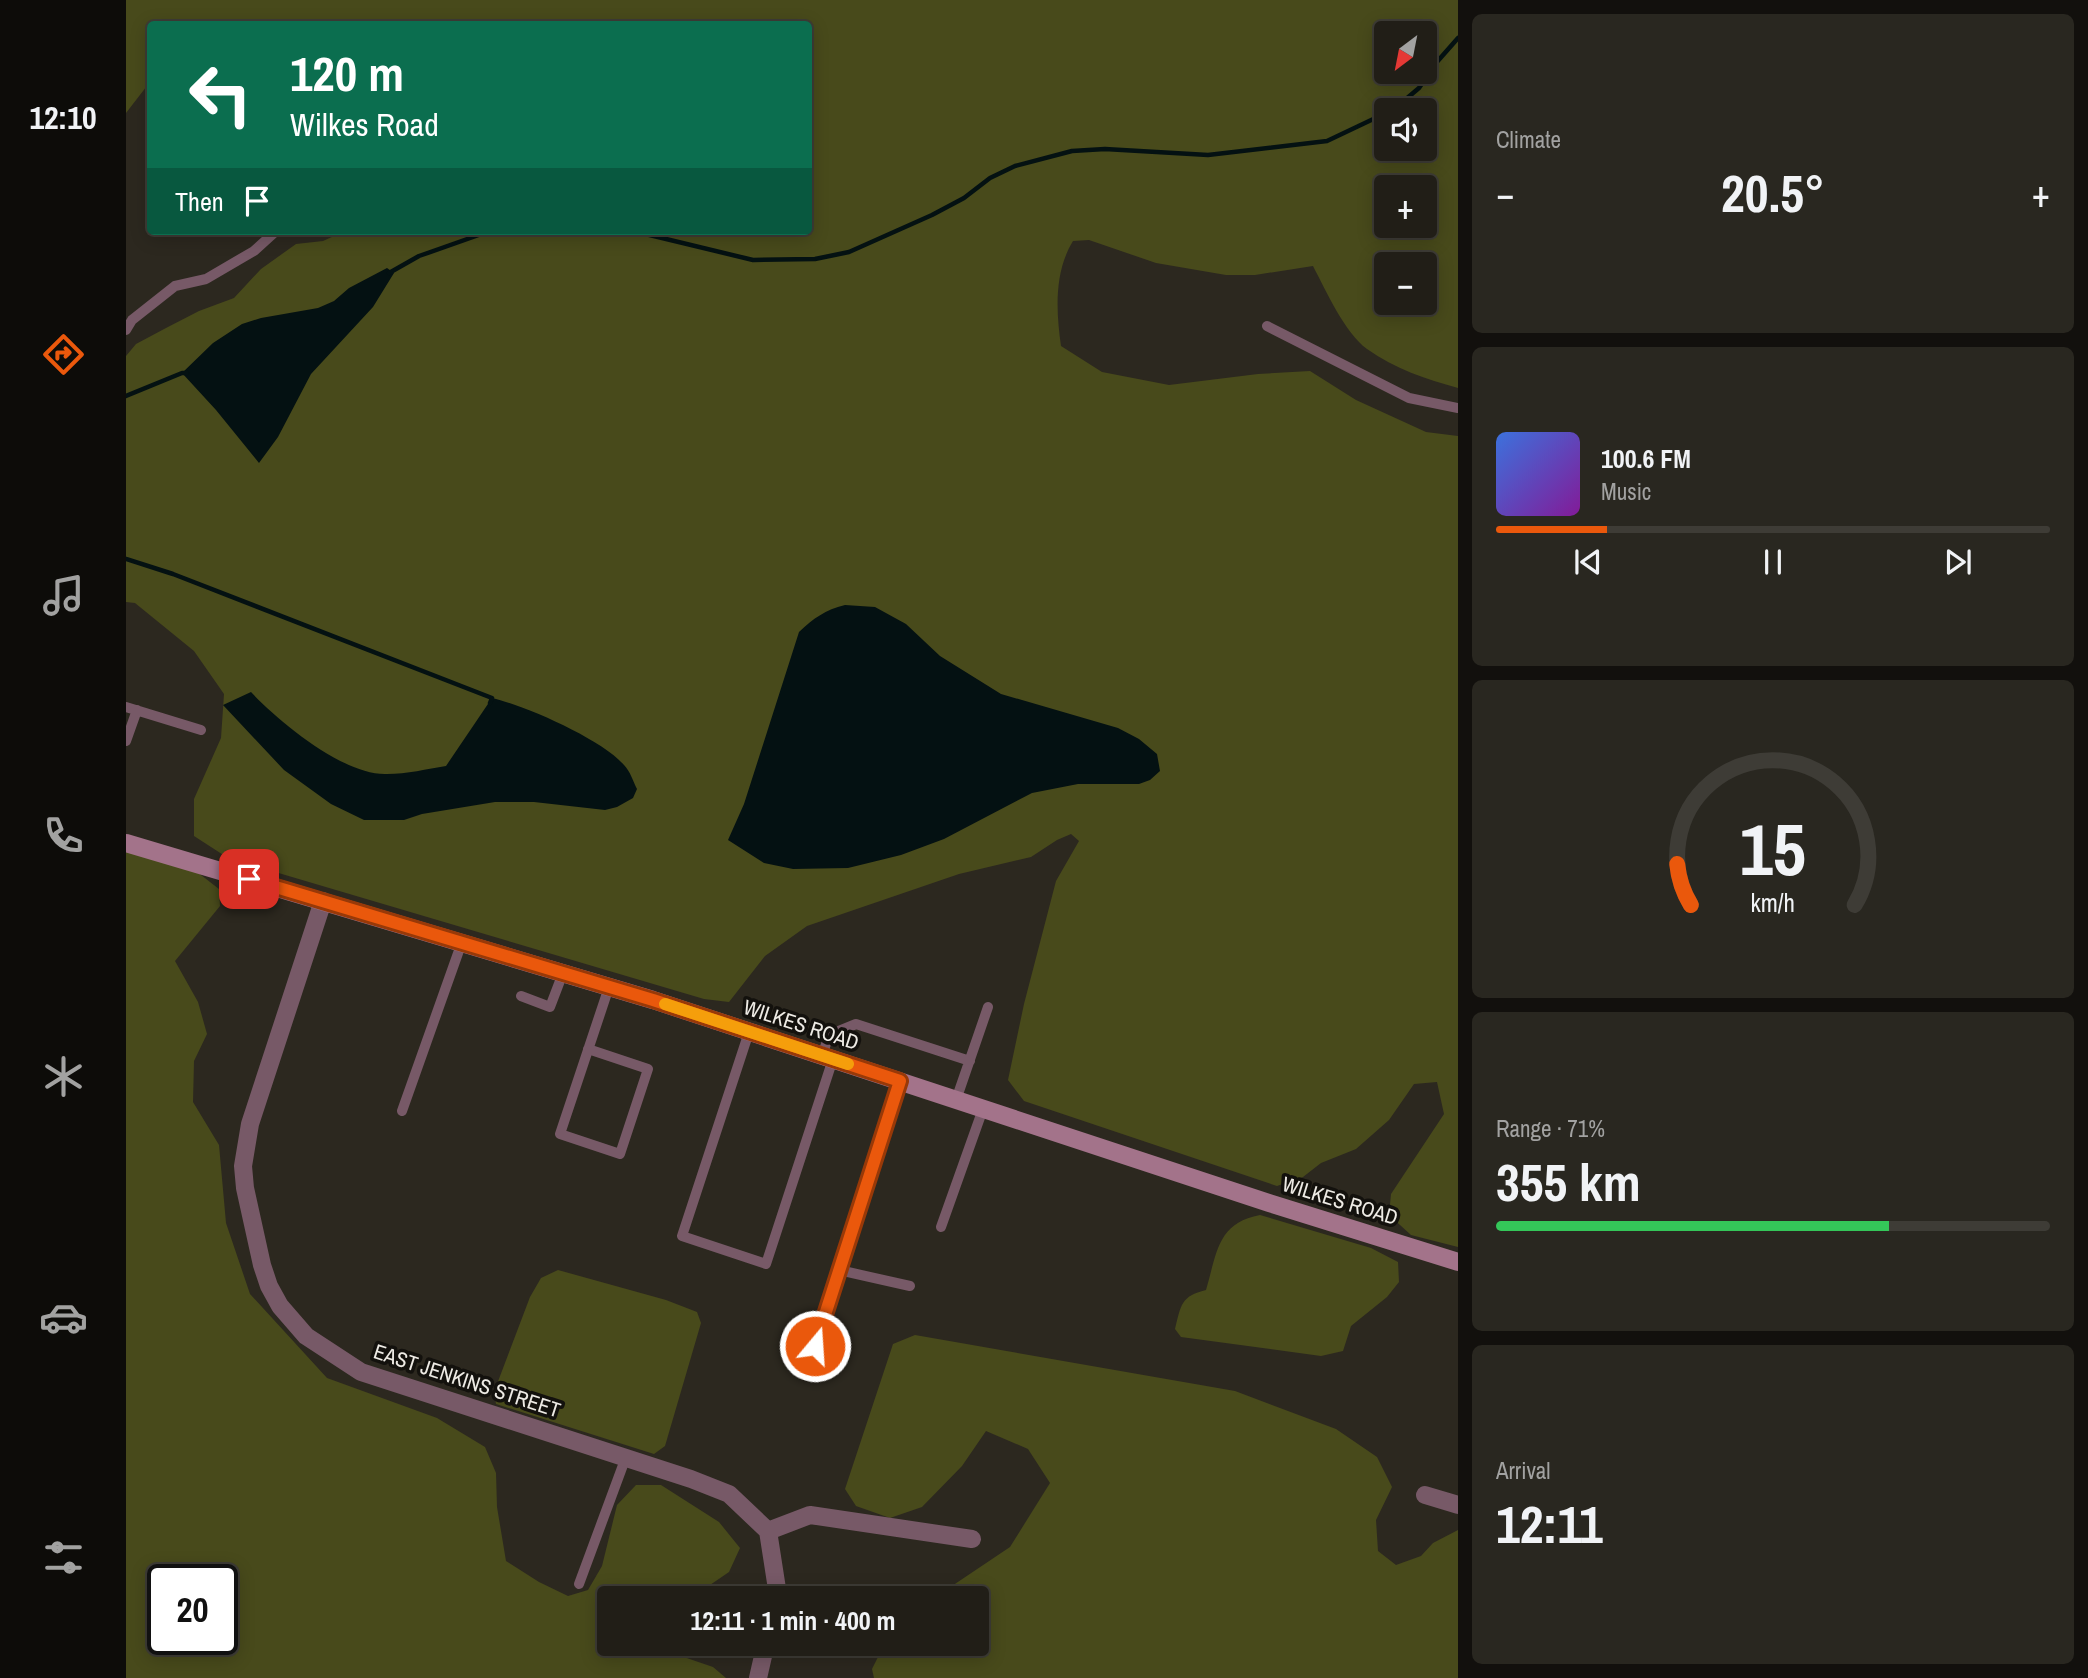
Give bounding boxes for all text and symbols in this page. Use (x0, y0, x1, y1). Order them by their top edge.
north arrow (1374, 21, 1437, 84)
map controls (1374, 21, 1437, 315)
text: 120 m (290, 40, 404, 106)
icon: left (175, 49, 266, 140)
text: 12:10 (29, 96, 97, 139)
button: sound (1374, 98, 1437, 161)
text: Wilkes Road (290, 103, 439, 146)
text: Climate (1496, 124, 1561, 155)
text: 20.5° (1721, 158, 1825, 228)
text: − (1496, 168, 1514, 219)
text: + (2032, 168, 2050, 219)
button: + (1374, 175, 1437, 238)
icon: arrive (238, 182, 276, 220)
text: Then (175, 184, 224, 219)
button: − (1374, 252, 1437, 315)
icon: directions (39, 330, 88, 379)
text: 100.6 FM (1601, 441, 1691, 476)
text: Music (1601, 476, 1651, 507)
icon: previous (1569, 543, 1607, 581)
icon: pause (1754, 543, 1792, 581)
icon: next (1939, 543, 1977, 581)
icon: music (39, 571, 88, 620)
text: 15 (1740, 800, 1806, 898)
icon: phone (39, 811, 88, 860)
pin (219, 849, 279, 909)
icon: arrive (230, 860, 268, 898)
text: km/h (1751, 886, 1795, 920)
street label: WILKES ROAD (740, 992, 863, 1057)
icon: climate (39, 1052, 88, 1101)
text: Range · 71% (1496, 1113, 1605, 1144)
text: 355 km (1496, 1147, 1641, 1217)
street label: WILKES ROAD (1279, 1169, 1402, 1232)
icon: car (39, 1293, 88, 1342)
position arrow (778, 1309, 852, 1383)
street label: EAST JENKINS STREET (370, 1337, 565, 1425)
text: Arrival (1496, 1455, 1551, 1486)
text: 12:11 (1496, 1489, 1603, 1559)
icon: filters (39, 1533, 88, 1582)
speed limit sign: 20 (147, 1564, 238, 1655)
text: 12:11 · 1 min · 400 m (690, 1603, 896, 1638)

